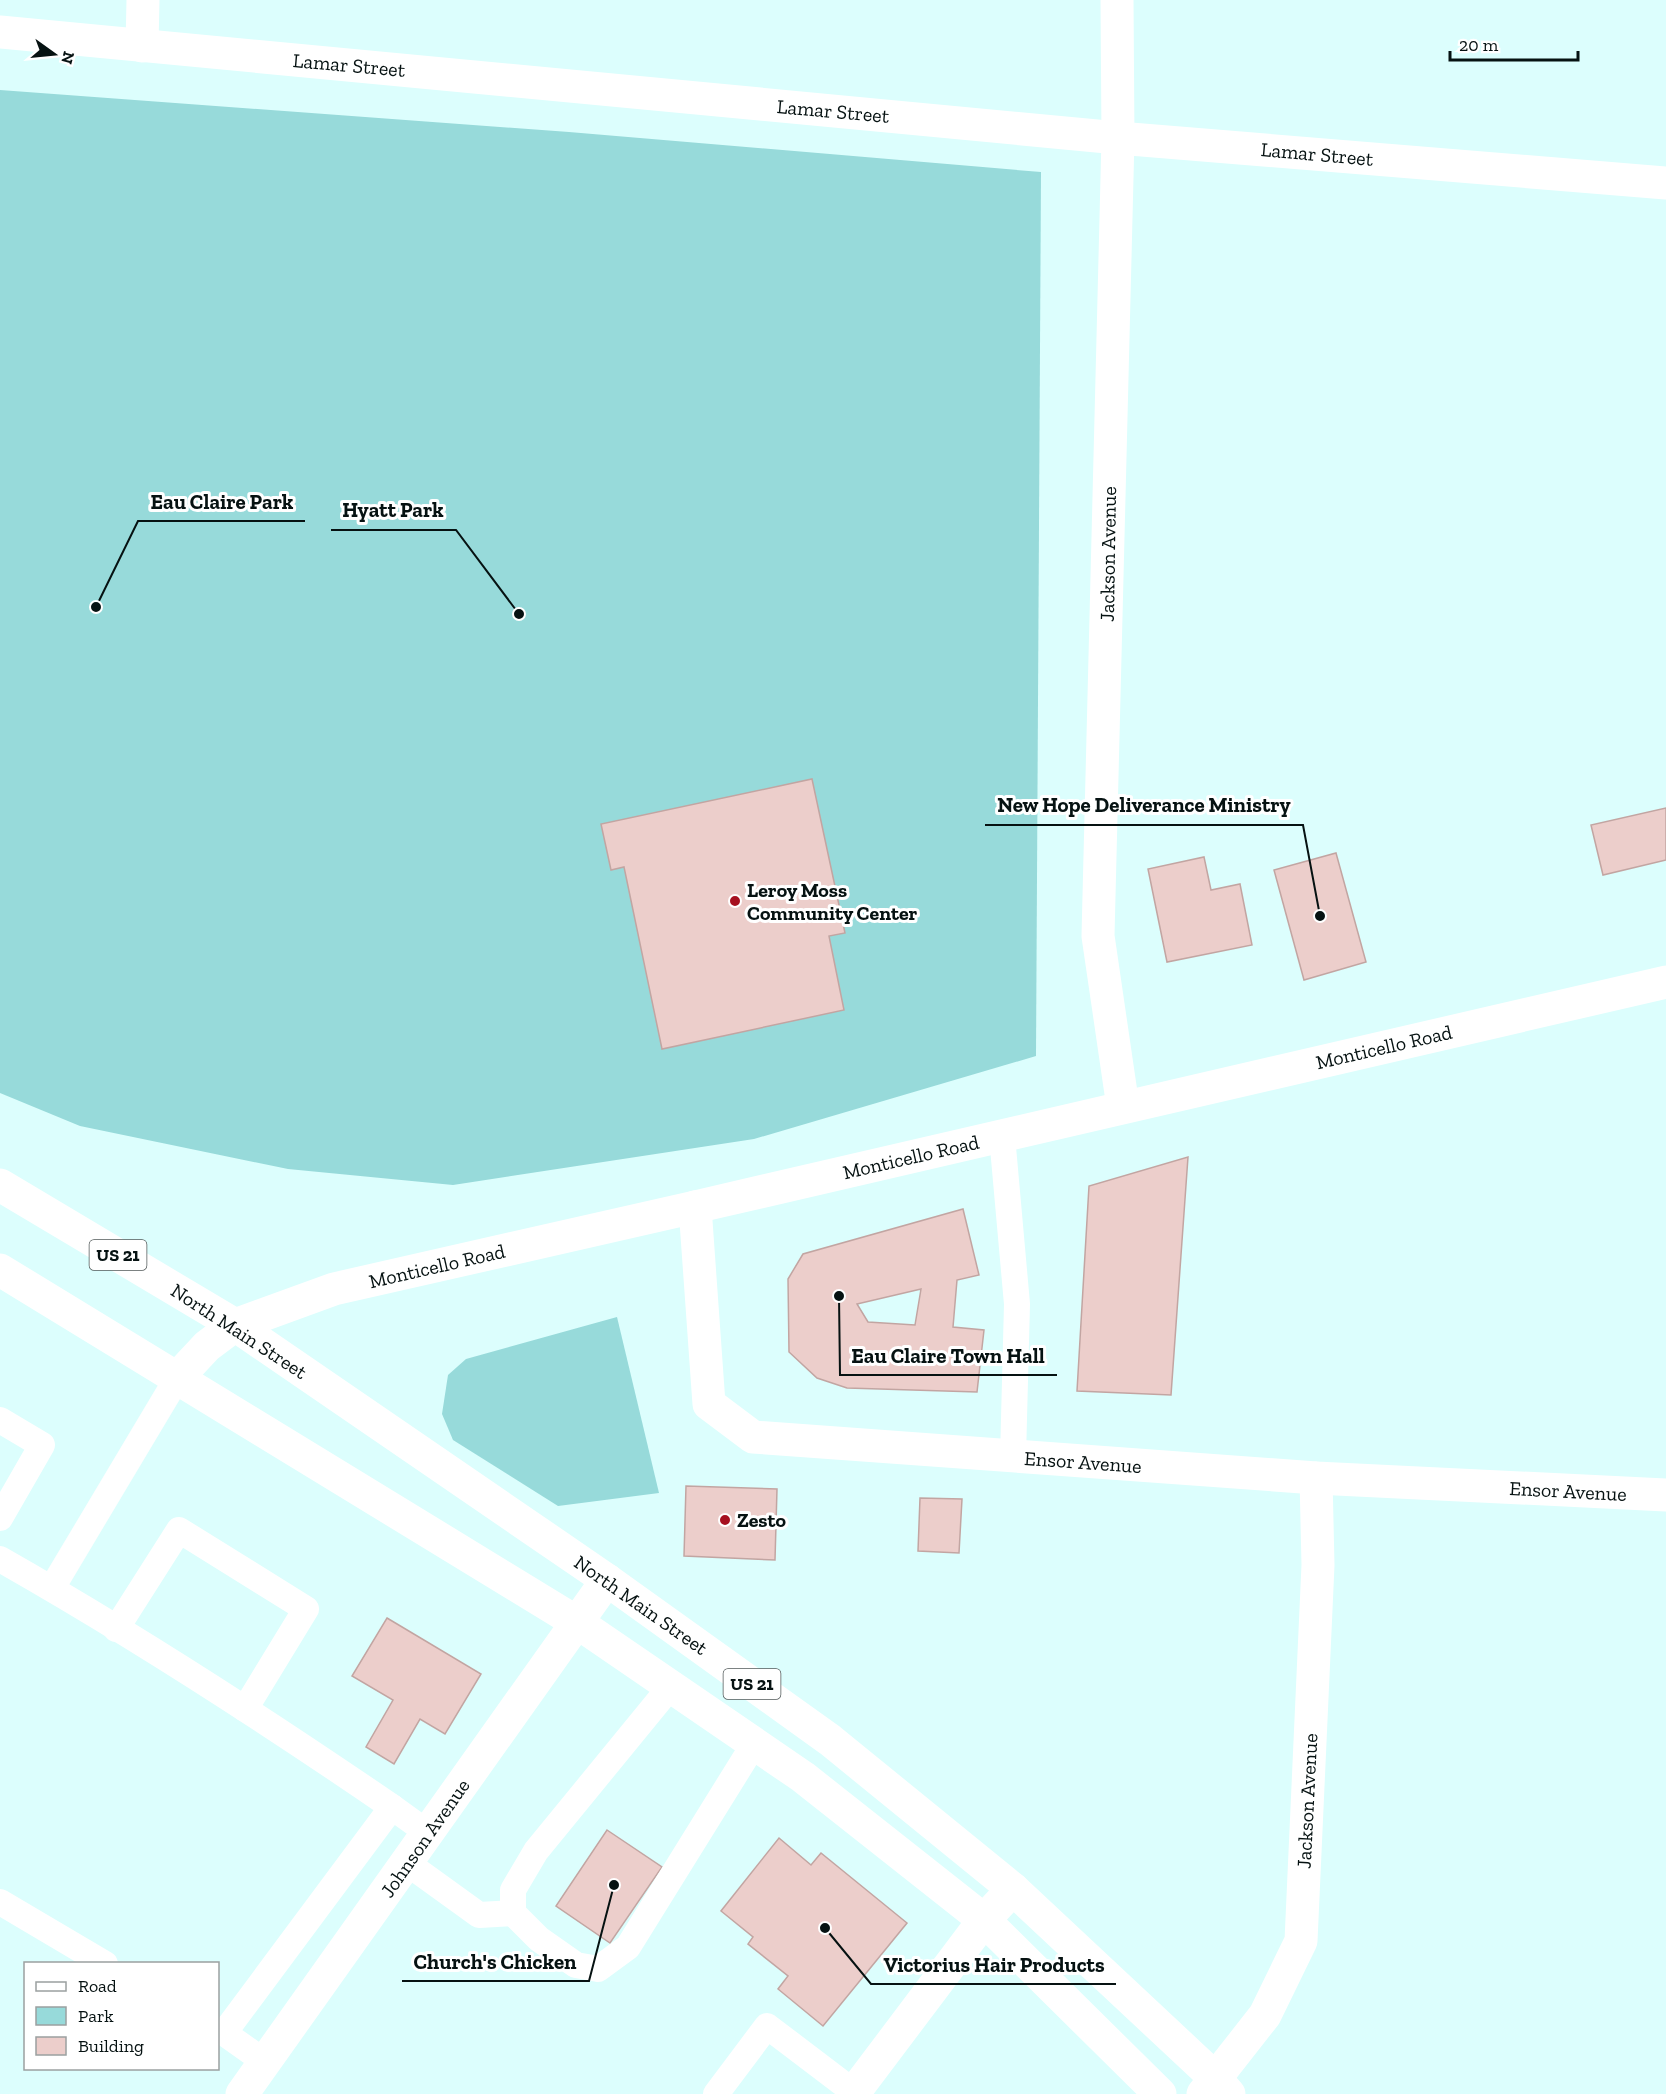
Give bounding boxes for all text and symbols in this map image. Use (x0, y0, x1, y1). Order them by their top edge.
north arrow (24, 24, 84, 84)
scale bar (1450, 24, 1578, 62)
text: 20 m (1459, 34, 1499, 56)
street label: Lamar Street (292, 48, 407, 82)
text: N (57, 49, 79, 66)
street label: Lamar Street (776, 94, 891, 128)
street label: Lamar Street (1260, 137, 1375, 171)
callout: Eau Claire Park (138, 482, 305, 521)
street label: Jackson Avenue (1095, 486, 1121, 622)
text: Eau Claire Park (151, 489, 294, 514)
callout: Hyatt Park (331, 491, 456, 530)
text: Hyatt Park (342, 497, 444, 522)
callout: New Hope Deliverance Ministry (985, 786, 1303, 825)
text: New Hope Deliverance Ministry (997, 792, 1291, 817)
place label: Leroy Moss Community Center (747, 878, 918, 925)
marker: Leroy Moss Community Center (728, 894, 742, 908)
street label: Monticello Road (1314, 1020, 1454, 1074)
street label: Monticello Road (841, 1130, 981, 1184)
street label: Monticello Road (367, 1239, 507, 1293)
road number: US 21 (90, 1240, 146, 1270)
street label: North Main Street (166, 1278, 312, 1384)
callout: Eau Claire Town Hall (840, 1336, 1057, 1375)
text: Eau Claire Town Hall (851, 1343, 1045, 1368)
street label: Ensor Avenue (1023, 1446, 1143, 1478)
street label: Ensor Avenue (1509, 1476, 1627, 1506)
place label: Zesto (737, 1508, 786, 1532)
marker: Zesto (718, 1513, 732, 1527)
street label: North Main Street (570, 1550, 713, 1660)
road number: US 21 (724, 1669, 780, 1699)
street label: Jackson Avenue (1291, 1733, 1323, 1869)
street label: Johnson Avenue (375, 1774, 475, 1902)
callout: Church's Chicken (402, 1942, 589, 1981)
callout: Victorius Hair Products (871, 1945, 1116, 1984)
text: Church's Chicken (413, 1949, 577, 1974)
text: Victorius Hair Products (883, 1952, 1105, 1977)
legend (24, 1962, 219, 2070)
text: Road (78, 1975, 117, 1997)
text: Park (78, 2005, 114, 2027)
text: Building (78, 2035, 144, 2057)

